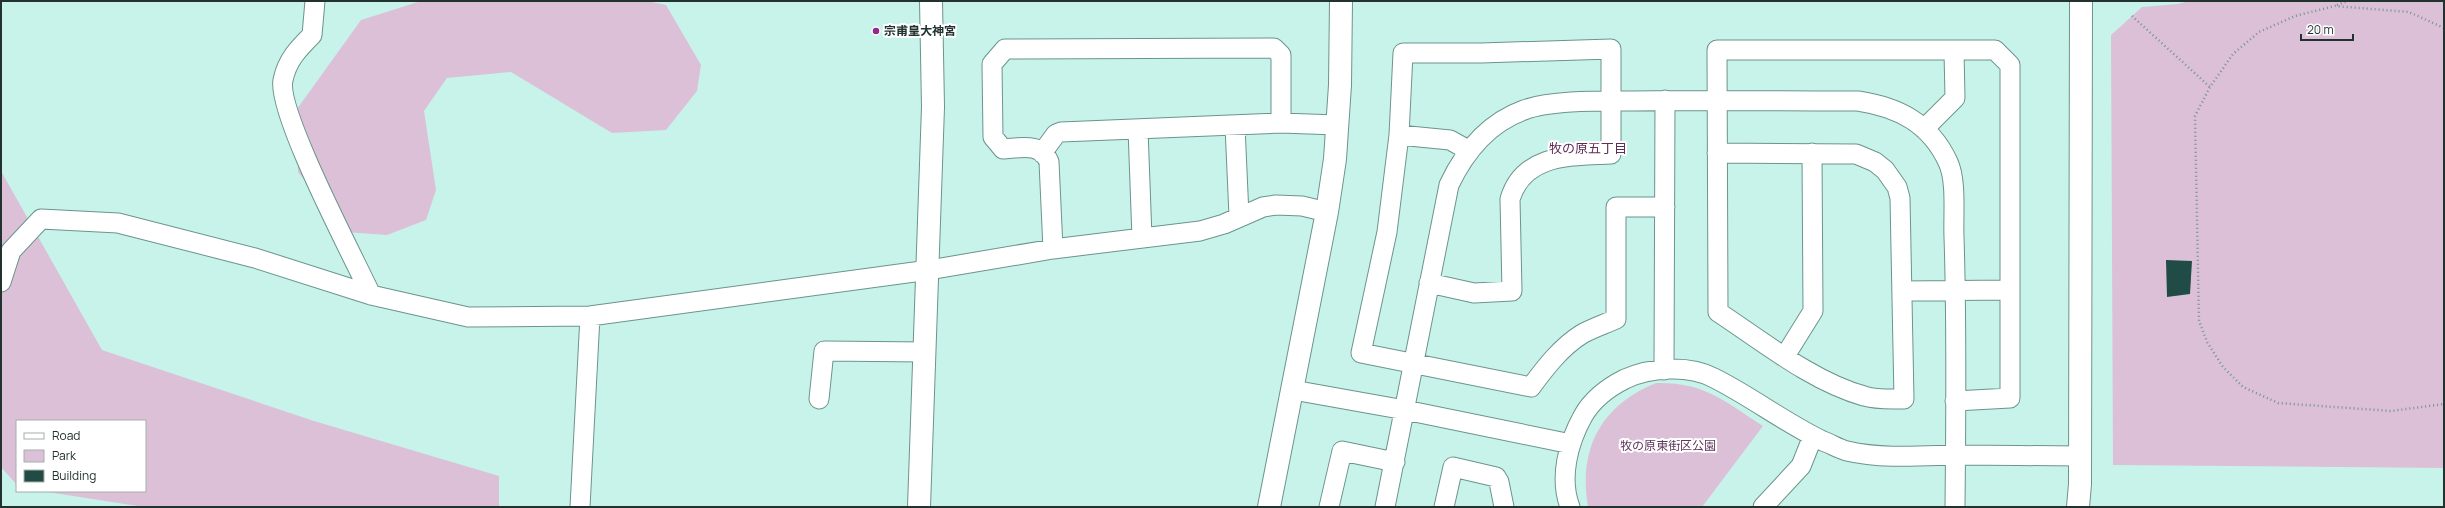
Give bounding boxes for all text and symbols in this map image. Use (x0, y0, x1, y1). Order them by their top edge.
scale bar (2301, 16, 2353, 42)
text: 20 m (2307, 21, 2334, 38)
place label: 宗甫皇大神宮 (884, 22, 956, 39)
marker: 宗甫皇大神宮 (871, 26, 881, 36)
district label: 牧の原五丁目 (1549, 139, 1627, 157)
legend (16, 420, 146, 492)
text: Road (52, 427, 80, 444)
park label: 牧の原東街区公園 (1620, 437, 1716, 454)
text: Park (52, 447, 77, 464)
text: Building (52, 467, 96, 484)

